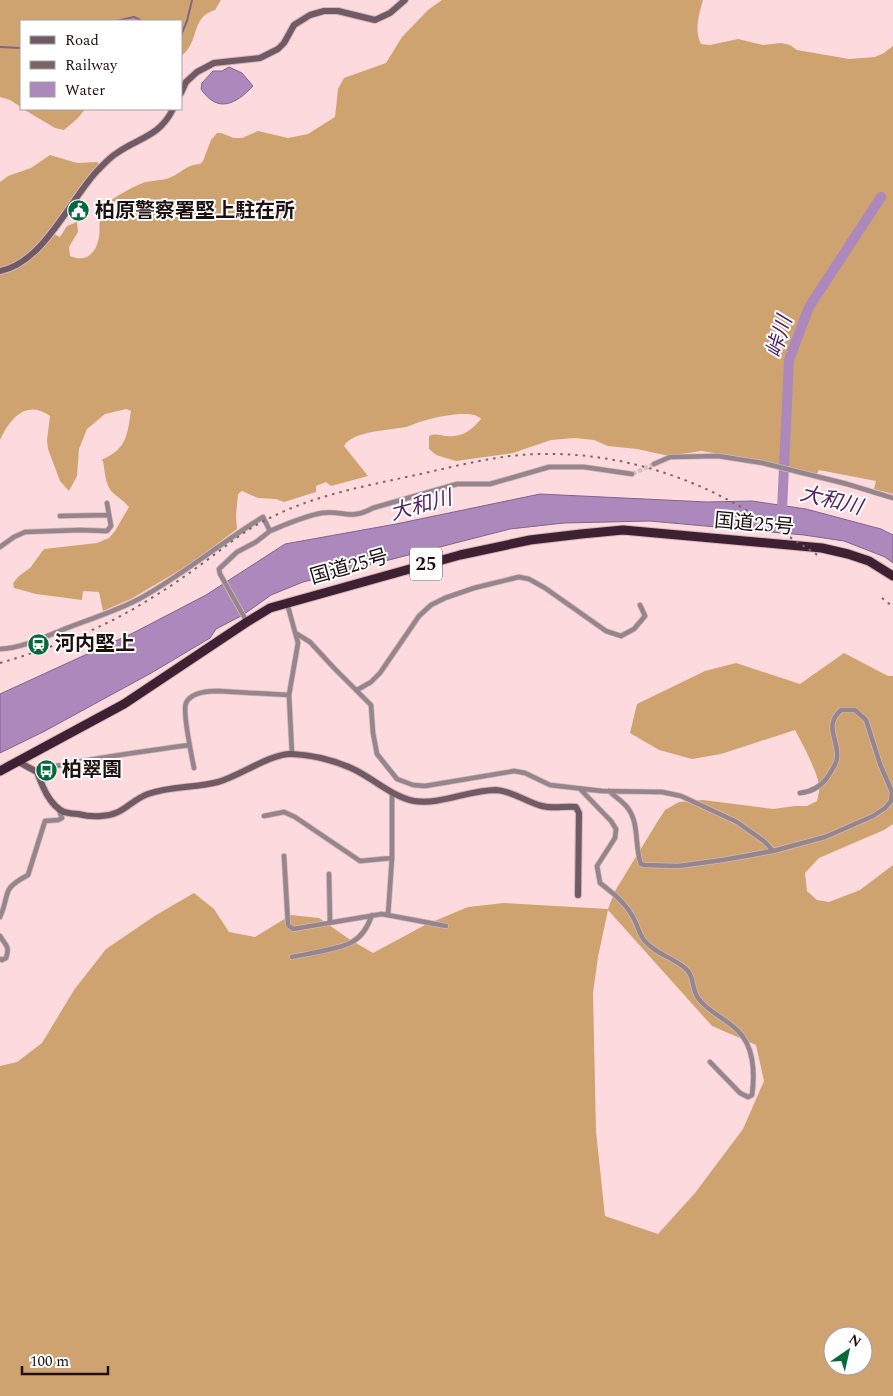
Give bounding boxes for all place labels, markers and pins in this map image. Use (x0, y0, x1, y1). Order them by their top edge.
place label: 柏原警察署堅上駐在所 (95, 196, 295, 226)
public building icon: 柏原警察署堅上駐在所 (67, 199, 91, 223)
place label: 河内堅上 (55, 629, 135, 659)
station icon: 河内堅上 (27, 632, 51, 656)
place label: 柏翠園 (62, 755, 122, 785)
bus stop icon: 柏翠園 (34, 758, 58, 782)

